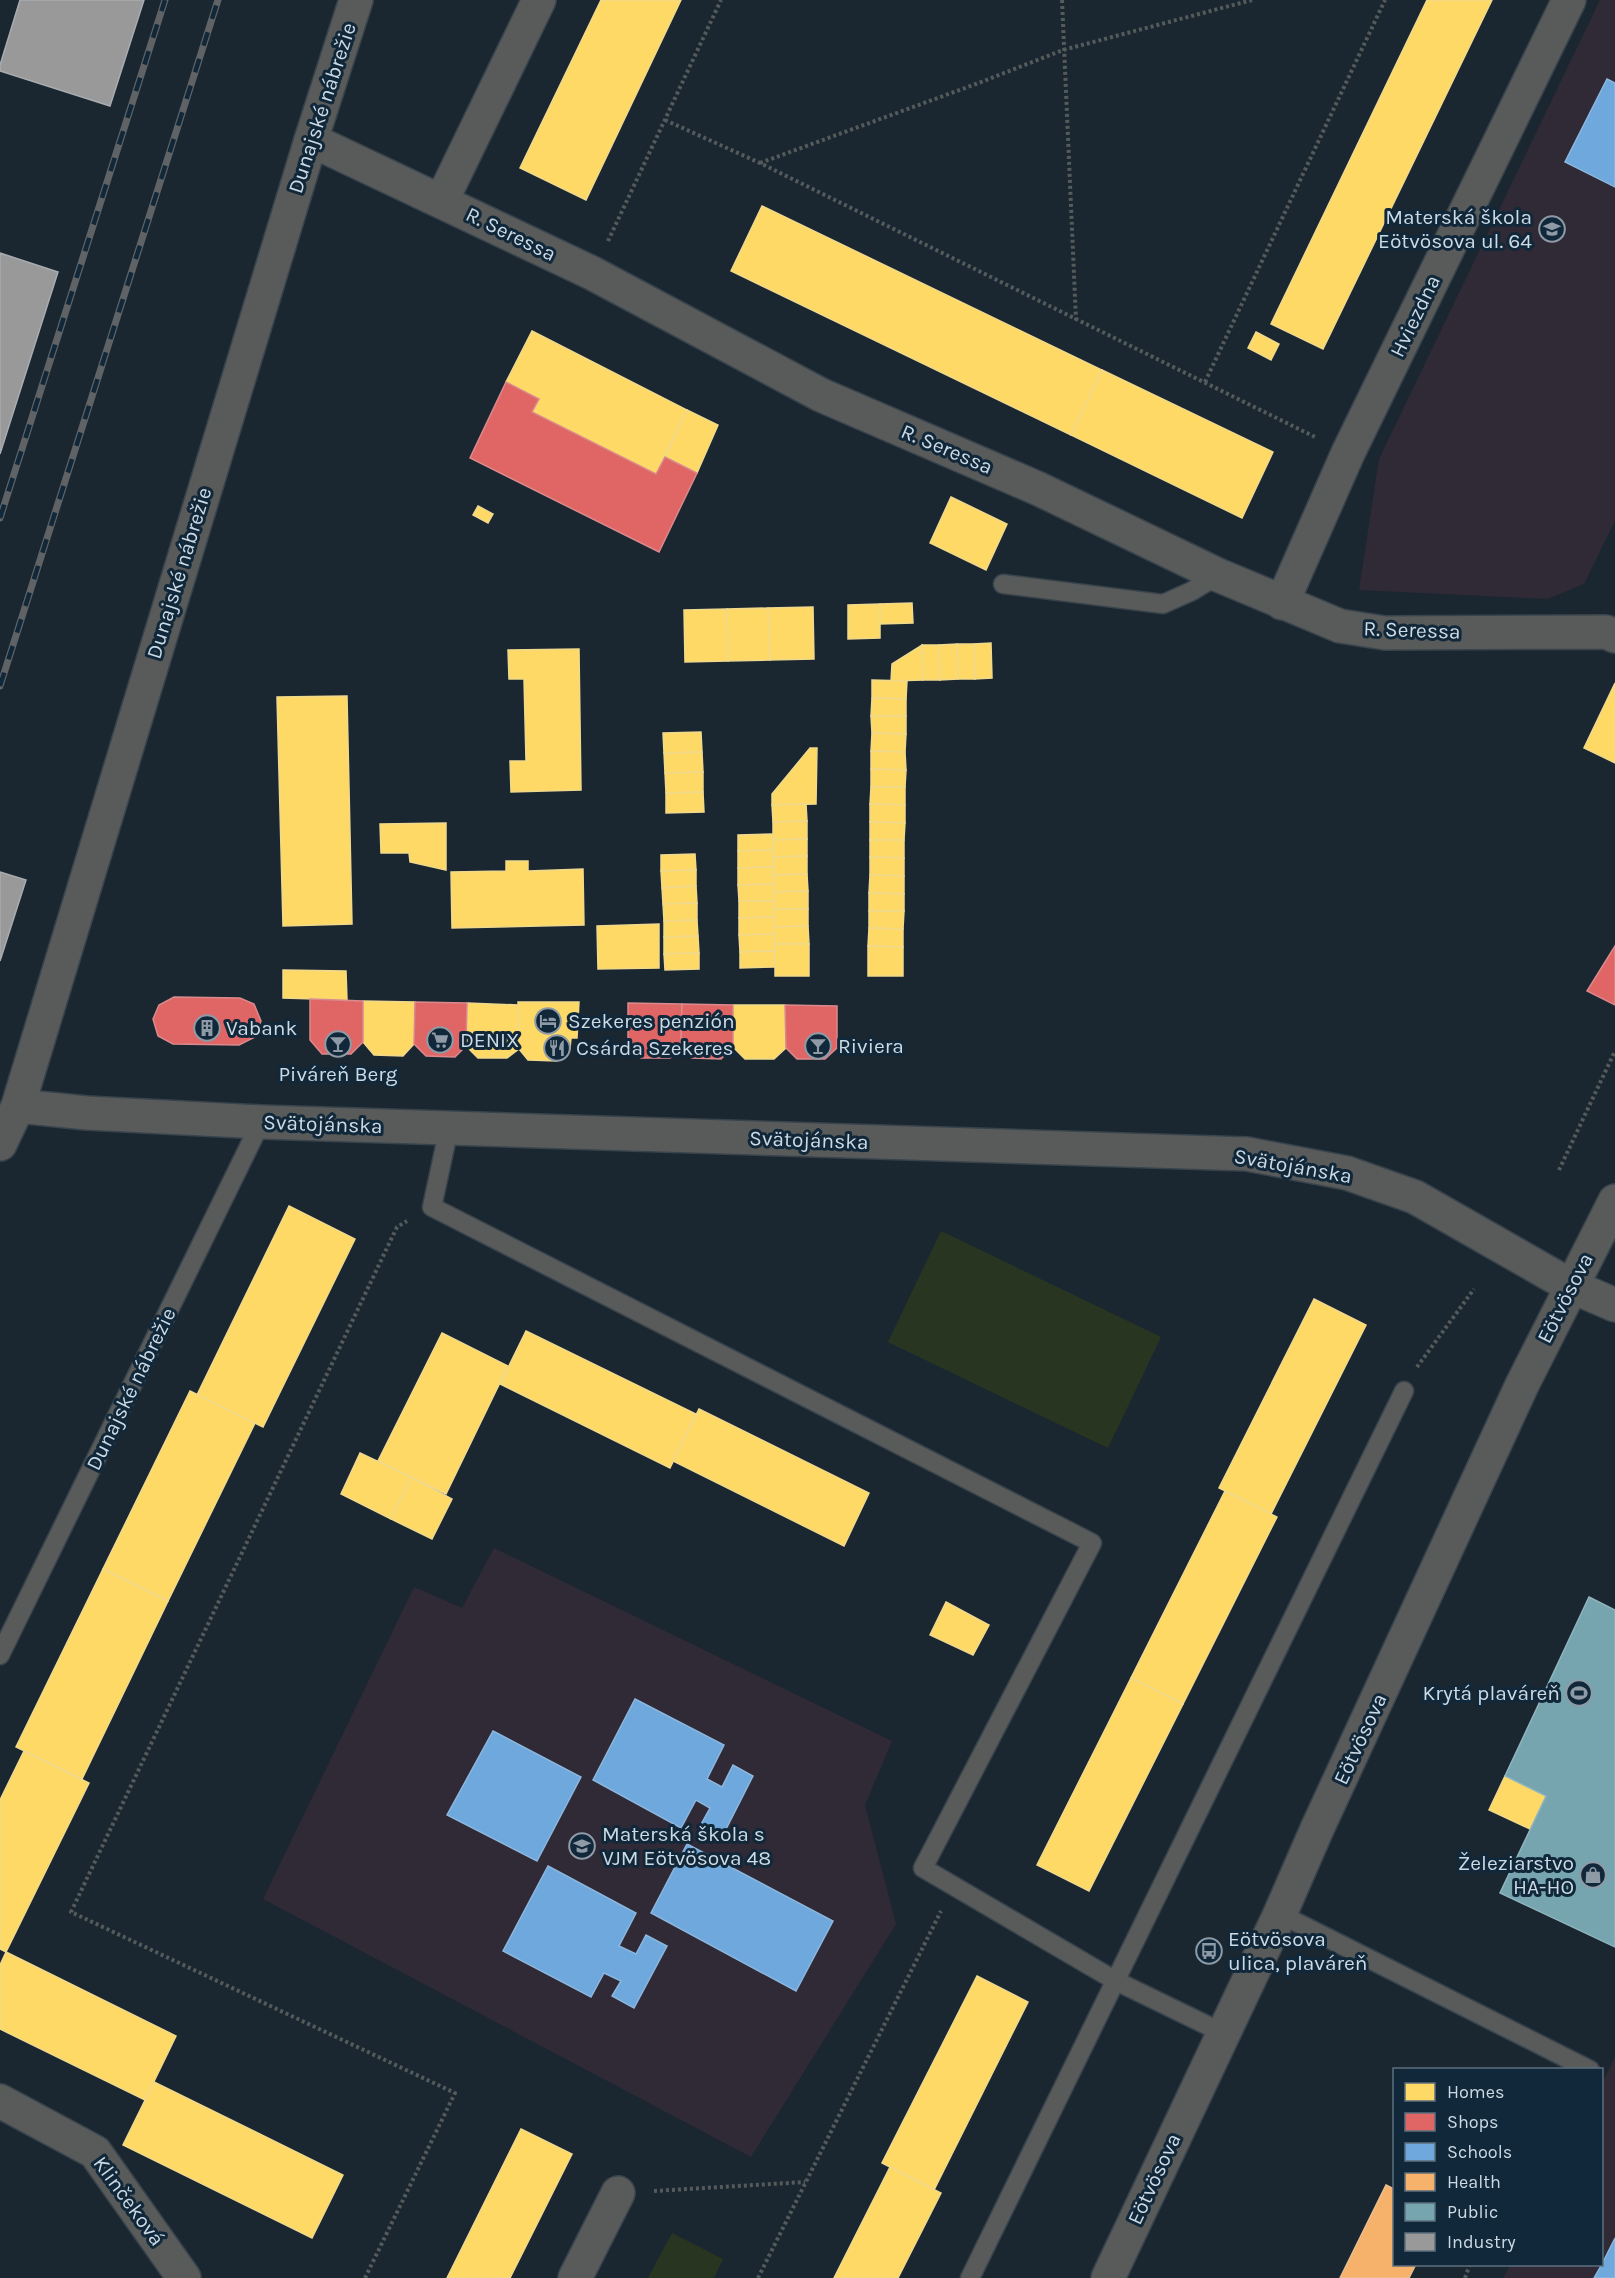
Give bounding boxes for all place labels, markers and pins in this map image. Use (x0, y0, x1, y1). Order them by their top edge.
place label: Materská škola Eötvösova ul. 64 (1378, 205, 1532, 253)
school or university icon: Materská škola Eötvösova ul. 64 (1537, 214, 1567, 244)
hotel icon: Szekeres penzión (533, 1006, 563, 1036)
place label: Szekeres penzión (568, 1009, 735, 1033)
building icon: Vabank (192, 1013, 222, 1043)
place label: Vabank (226, 1016, 297, 1040)
supermarket icon: DENIX (425, 1025, 455, 1055)
place label: DENIX (460, 1028, 519, 1052)
bar icon: Piváreň Berg (323, 1029, 353, 1059)
bar icon: Riviera (803, 1031, 833, 1061)
restaurant icon: Csárda Szekeres (542, 1033, 572, 1063)
place label: Riviera (838, 1034, 904, 1058)
place label: Csárda Szekeres (576, 1036, 734, 1060)
place label: Piváreň Berg (279, 1062, 398, 1086)
sports icon: Krytá plaváreň (1564, 1678, 1594, 1708)
place label: Krytá plaváreň (1423, 1681, 1560, 1705)
place label: Materská škola s VJM Eötvösova 48 (602, 1822, 771, 1870)
school or university icon: Materská škola s VJM Eötvösova 48 (567, 1831, 597, 1861)
place label: Železiarstvo HA-HO (1458, 1851, 1574, 1899)
shop icon: Železiarstvo HA-HO (1578, 1860, 1608, 1890)
place label: Eötvösova ulica, plaváreň (1228, 1927, 1368, 1975)
bus stop icon: Eötvösova ulica, plaváreň (1194, 1936, 1224, 1966)

